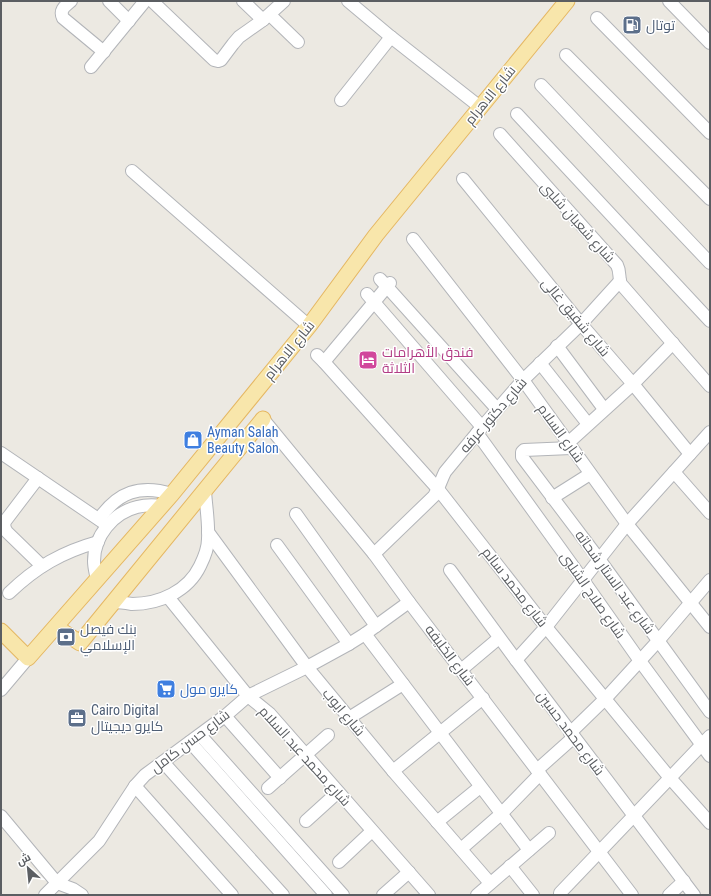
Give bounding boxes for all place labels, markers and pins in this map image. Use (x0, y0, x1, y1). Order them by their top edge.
fuel station icon: توتال (621, 14, 643, 36)
place label: توتال (646, 17, 675, 34)
place label: فندق الأهرامات الثلاثة (382, 344, 473, 376)
hotel icon: فندق الأهرامات الثلاثة (357, 349, 379, 371)
place label: Ayman Salah Beauty Salon (207, 424, 279, 456)
shop icon: Ayman Salah Beauty Salon (182, 429, 204, 451)
place label: بنك فيصل الإسلامي (80, 621, 137, 657)
bank icon: بنك فيصل الإسلامي (55, 626, 77, 648)
supermarket icon: كايرو مول (155, 678, 177, 700)
place label: كايرو مول (180, 681, 238, 698)
place label: Cairo Digital كايرو ديجيتال (91, 702, 163, 735)
office icon: Cairo Digital كايرو ديجيتال (66, 707, 88, 729)

